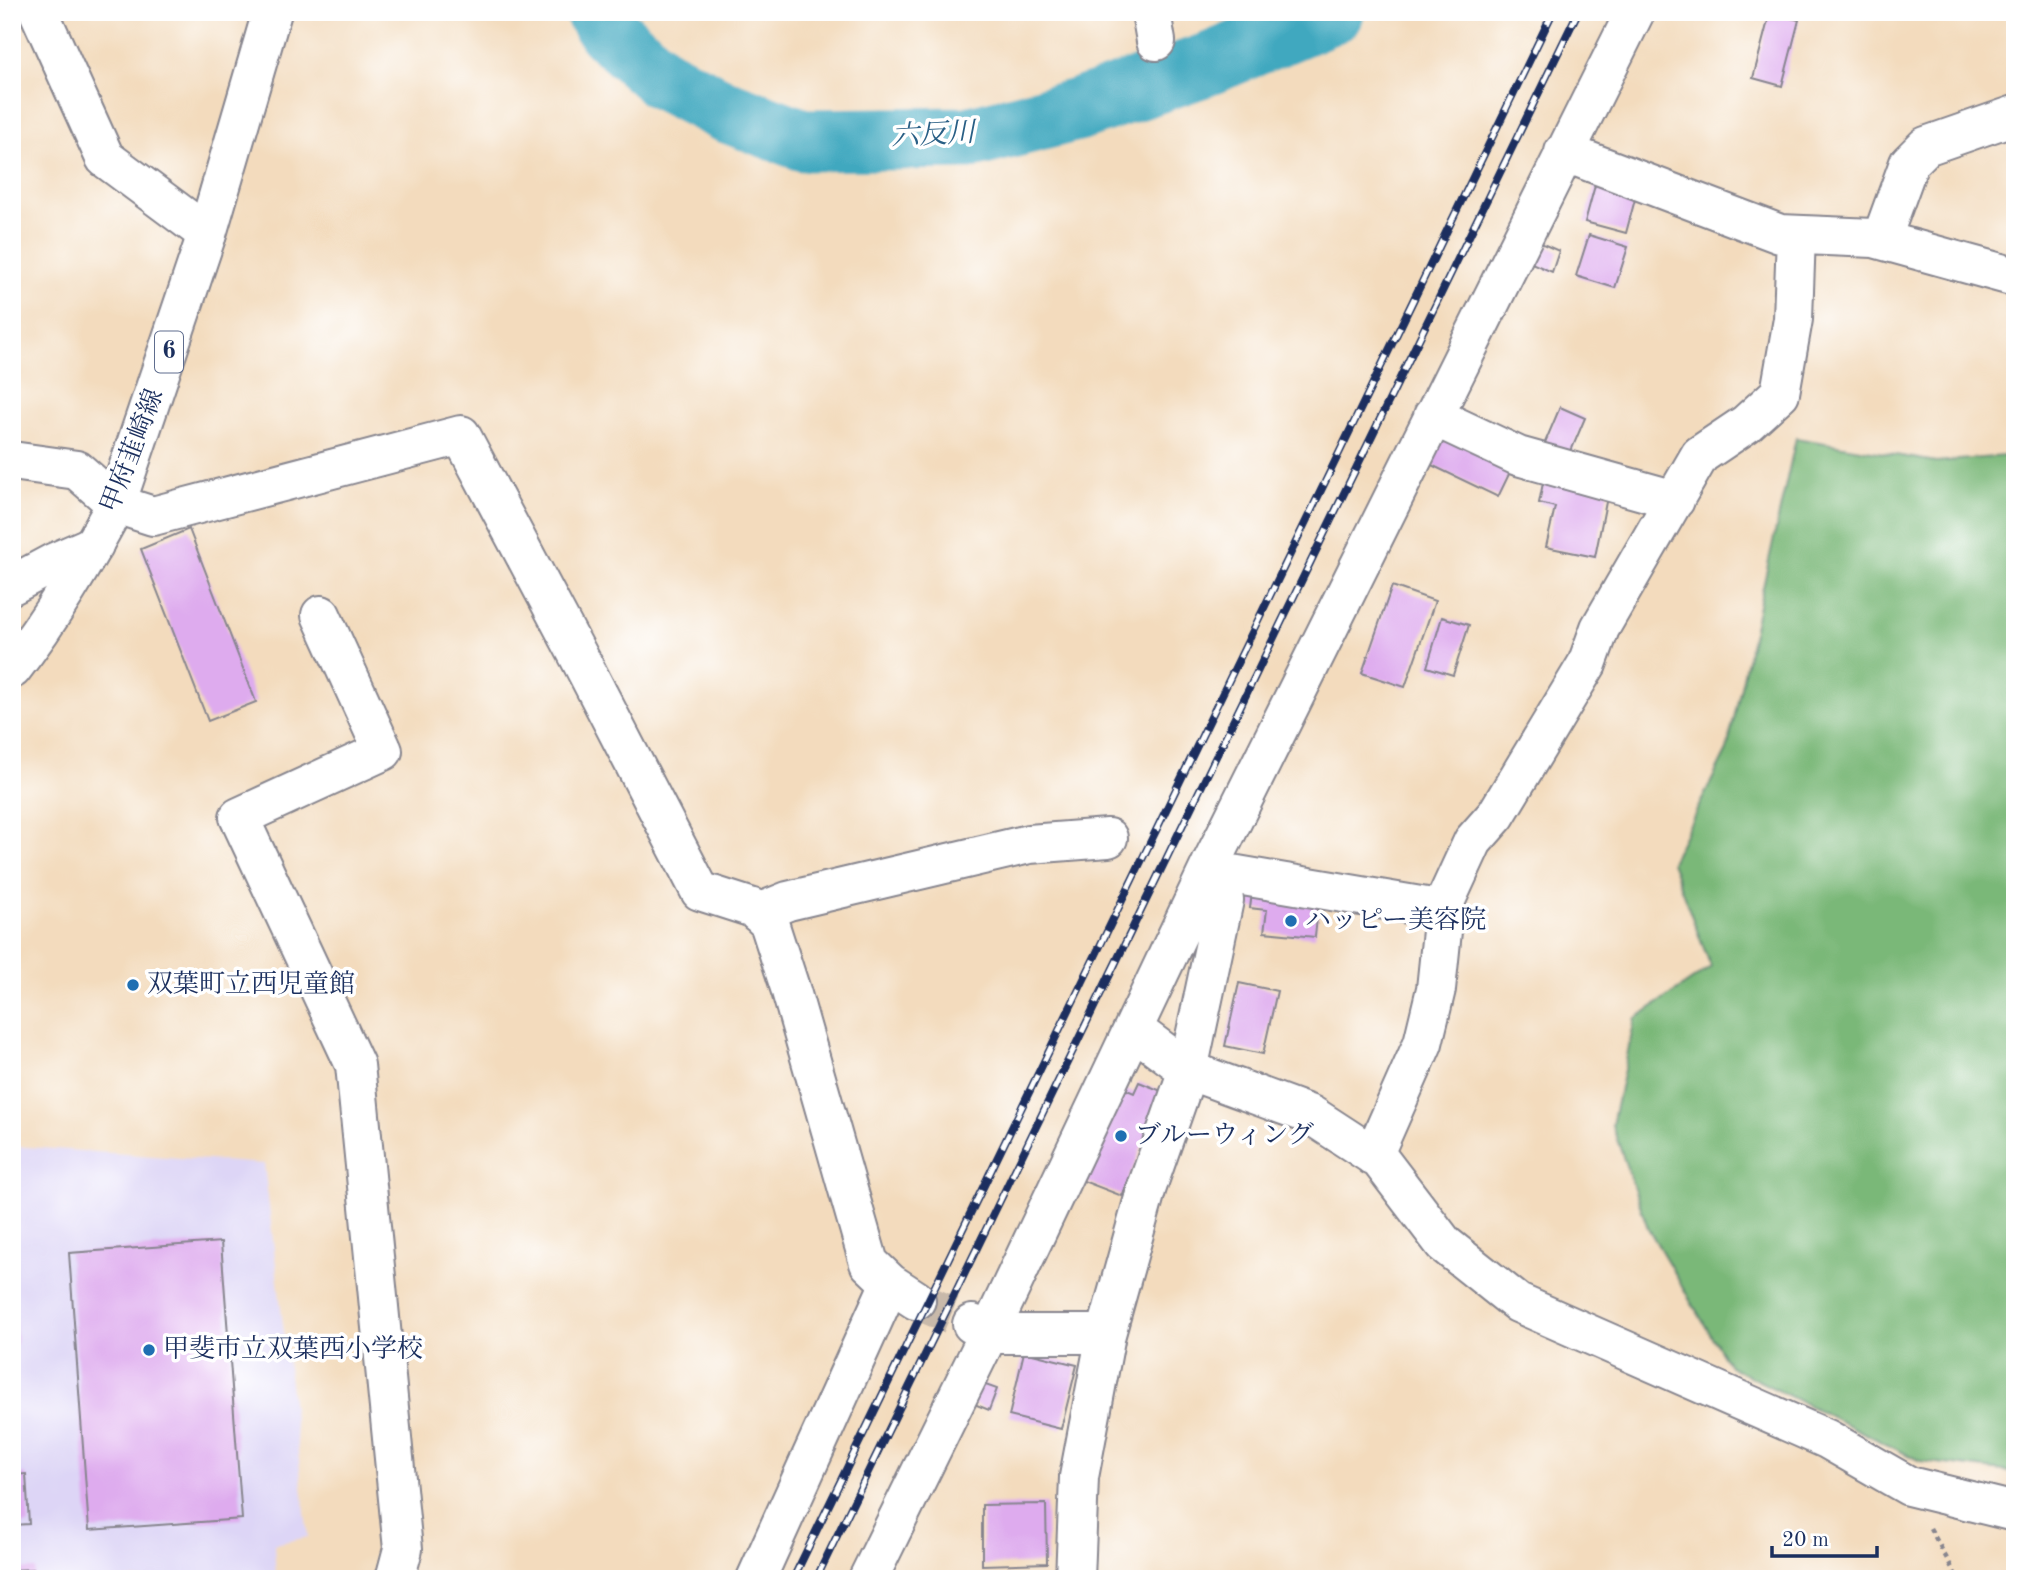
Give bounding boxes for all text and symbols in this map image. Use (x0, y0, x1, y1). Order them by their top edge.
water label: 六反川 (890, 118, 979, 152)
road number: 6 (155, 332, 183, 372)
street label: 甲府韮崎線 (96, 385, 168, 516)
place label: ハッピー美容院 (1305, 906, 1486, 934)
marker: ハッピー美容院 (1283, 913, 1299, 929)
place label: 双葉町立西児童館 (147, 970, 355, 998)
marker: 双葉町立西児童館 (125, 977, 141, 993)
place label: ブルーウィング (1135, 1121, 1314, 1149)
marker: ブルーウィング (1113, 1128, 1129, 1144)
place label: 甲斐市立双葉西小学校 (163, 1335, 423, 1363)
marker: 甲斐市立双葉西小学校 (141, 1342, 157, 1358)
scale bar (1772, 1514, 1876, 1558)
text: 20 m (1782, 1530, 1829, 1551)

